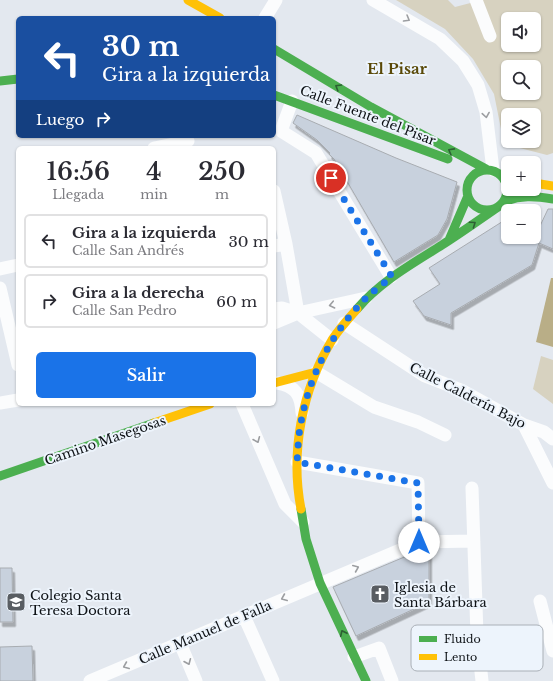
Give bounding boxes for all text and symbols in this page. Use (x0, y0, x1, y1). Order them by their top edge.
map controls (501, 12, 541, 244)
button: sound (501, 12, 541, 52)
one-way arrow (403, 15, 410, 22)
text: 30 m (102, 29, 179, 64)
icon: left (36, 32, 88, 84)
district label: El Pisar (367, 59, 428, 78)
button: search (501, 60, 541, 100)
text: Gira a la izquierda (102, 64, 270, 86)
street label: Calle Fuente del Pisar (298, 82, 439, 149)
one-way arrow (335, 84, 342, 91)
icon: right (92, 108, 114, 130)
button: layers (501, 108, 541, 148)
text: Luego (36, 110, 84, 129)
one-way arrow (481, 112, 490, 118)
one-way arrow (448, 148, 456, 155)
button: + (501, 156, 541, 196)
text: 16:56 (47, 157, 110, 186)
text: 4 (146, 157, 162, 186)
text: 250 (198, 157, 245, 186)
pin (314, 161, 348, 195)
icon: arrive (320, 167, 342, 189)
text: Llegada (52, 186, 104, 203)
text: min (140, 186, 168, 203)
text: m (215, 186, 229, 203)
button: − (501, 204, 541, 244)
one-way arrow (469, 221, 476, 229)
text: Gira a la izquierda (72, 223, 216, 242)
icon: left (38, 230, 60, 252)
text: 30 m (228, 232, 269, 251)
text: Calle San Andrés (72, 242, 184, 259)
text: Gira a la derecha (72, 283, 204, 302)
icon: right (38, 290, 60, 312)
text: 60 m (216, 292, 257, 311)
one-way arrow (329, 301, 335, 309)
text: Calle San Pedro (72, 302, 177, 319)
button: Salir (36, 352, 256, 398)
street label: Calle Calderín Bajo (407, 359, 529, 432)
street label: Camino Masegosas (42, 412, 168, 469)
one-way arrow (252, 435, 260, 443)
position arrow (398, 521, 440, 563)
one-way arrow (352, 565, 360, 573)
place label: Iglesia de Santa Bárbara (394, 579, 488, 611)
church icon: Iglesia de Santa Bárbara (369, 583, 391, 605)
place label: Colegio Santa Teresa Doctora (30, 587, 131, 619)
school or university icon: Colegio Santa Teresa Doctora (5, 591, 27, 613)
one-way arrow (281, 594, 288, 602)
street label: Calle Manuel de Falla (136, 596, 275, 668)
legend (411, 625, 543, 671)
one-way arrow (340, 630, 348, 637)
text: Fluido (444, 632, 481, 646)
text: Lento (444, 650, 477, 664)
one-way arrow (183, 657, 191, 665)
one-way arrow (123, 661, 131, 669)

